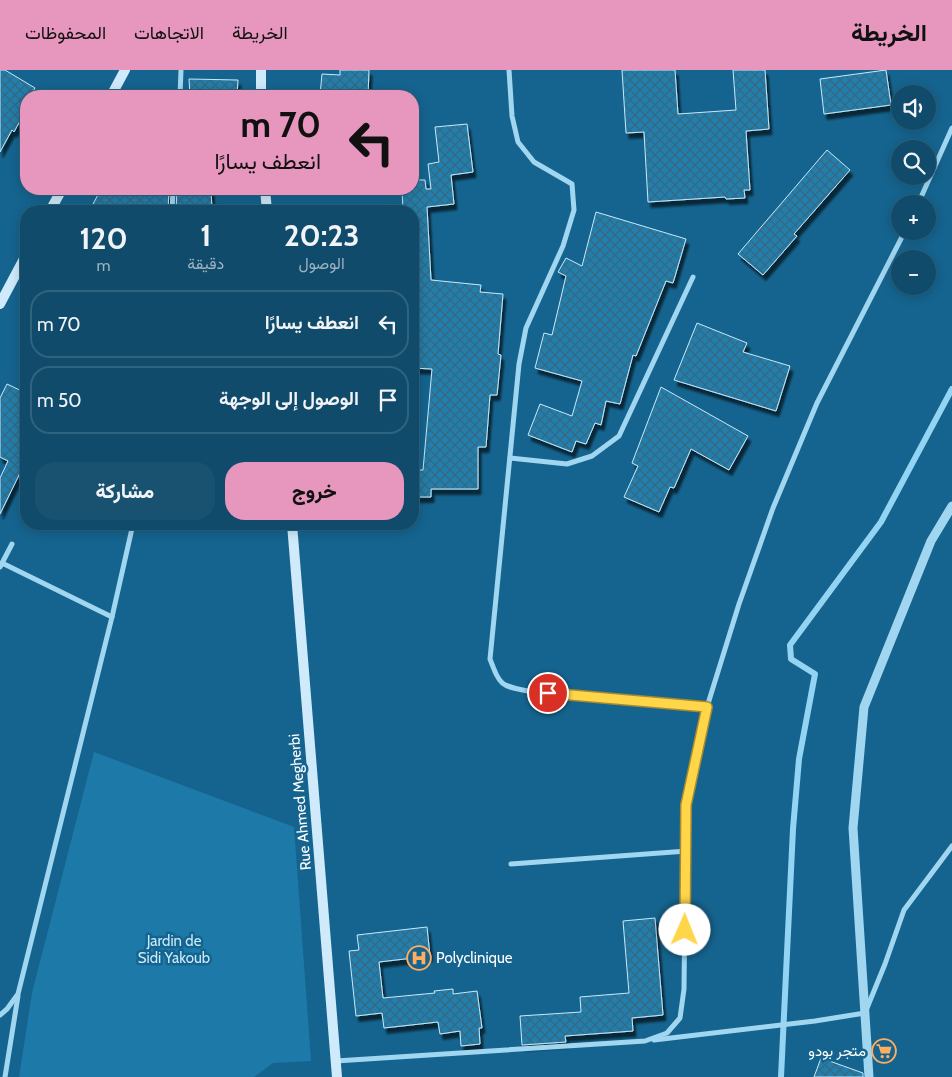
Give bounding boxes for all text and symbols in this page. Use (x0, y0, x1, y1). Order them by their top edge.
text: الخريطة (851, 18, 927, 47)
text: المحفوظات (25, 22, 106, 44)
text: الاتجاهات (134, 22, 204, 44)
text: الخريطة (232, 22, 288, 44)
map controls (891, 85, 936, 295)
button: sound (891, 85, 936, 130)
text: 70 m (240, 103, 321, 146)
icon: left (339, 110, 404, 175)
button: search (891, 140, 936, 185)
text: انعطف يسارًا (214, 148, 321, 175)
button: + (891, 195, 936, 240)
text: 1 (200, 217, 211, 254)
text: 20:23 (284, 217, 359, 254)
text: 120 (80, 220, 128, 257)
button: − (891, 250, 936, 295)
text: دقيقة (187, 254, 224, 273)
text: الوصول (299, 254, 345, 273)
text: m (97, 256, 111, 275)
icon: left (374, 310, 402, 338)
text: انعطف يسارًا (265, 311, 359, 334)
text: 70 m (37, 313, 81, 336)
icon: arrive (374, 386, 402, 414)
text: الوصول إلى الوجهة (219, 387, 359, 410)
text: 50 m (37, 389, 82, 412)
button: مشاركة (35, 462, 215, 520)
button: خروج (225, 462, 404, 520)
pin (527, 672, 569, 714)
icon: arrive (534, 679, 562, 707)
street label: Rue Ahmed Megherbi (285, 733, 315, 871)
position arrow (658, 903, 710, 955)
park label: Jardin de Sidi Yakoub (138, 932, 210, 967)
hospital icon: Polyclinique (406, 945, 432, 971)
place label: Polyclinique (436, 949, 513, 967)
supermarket icon: متجر بودو (871, 1038, 897, 1064)
place label: متجر بودو (808, 1042, 866, 1060)

